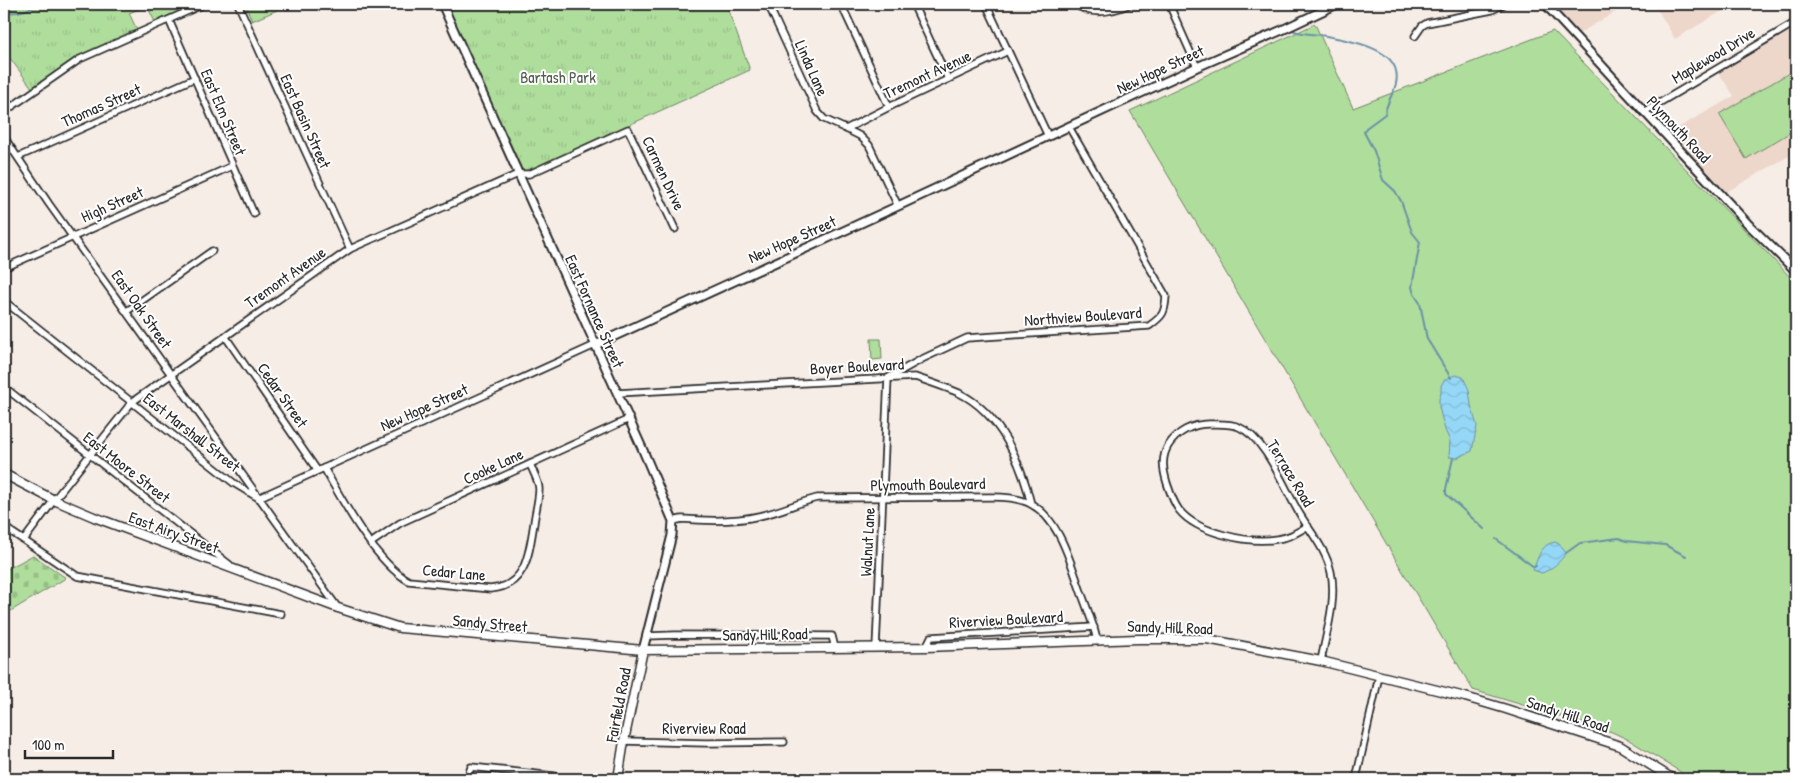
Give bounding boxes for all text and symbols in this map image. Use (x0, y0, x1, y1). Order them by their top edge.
street label: Maplewood Drive (1667, 21, 1759, 89)
street label: Linda Lane (790, 37, 834, 100)
street label: New Hope Street (1113, 39, 1208, 99)
street label: Tremont Avenue (880, 44, 975, 104)
street label: East Elm Street (196, 65, 252, 159)
park label: Bartash Park (520, 66, 596, 88)
street label: East Basin Street (275, 70, 337, 172)
street label: Thomas Street (58, 77, 145, 132)
street label: Plymouth Road (1642, 91, 1716, 167)
street label: Carmen Drive (637, 132, 691, 214)
street label: High Street (77, 180, 147, 227)
street label: New Hope Street (745, 210, 840, 268)
street label: Tremont Avenue (240, 241, 330, 313)
street label: East Fornance Street (560, 251, 630, 371)
street label: East Oak Street (107, 265, 178, 353)
street label: Northview Boulevard (1024, 301, 1142, 331)
street label: Boyer Boulevard (809, 353, 905, 379)
street label: Cedar Street (253, 358, 314, 432)
street label: New Hope Street (377, 378, 472, 436)
street label: East Marshall Street (139, 387, 246, 477)
street label: East Moore Street (79, 426, 175, 508)
street label: Terrace Road (1262, 435, 1320, 511)
street label: Cooke Lane (459, 442, 527, 490)
street label: Plymouth Boulevard (870, 472, 986, 496)
street label: East Airy Street (126, 506, 222, 559)
street label: Walnut Lane (854, 506, 880, 577)
street label: Cedar Lane (422, 558, 487, 586)
street label: Riverview Boulevard (949, 605, 1063, 633)
street label: Sandy Street (452, 609, 529, 637)
street label: Sandy Hill Road (1127, 615, 1213, 639)
street label: Sandy Hill Road (722, 622, 808, 646)
street label: Fairfield Road (600, 666, 636, 745)
street label: Sandy Hill Road (1524, 690, 1612, 738)
street label: Riverview Road (662, 717, 746, 739)
scale bar (25, 728, 112, 760)
text: 100 m (32, 734, 65, 755)

